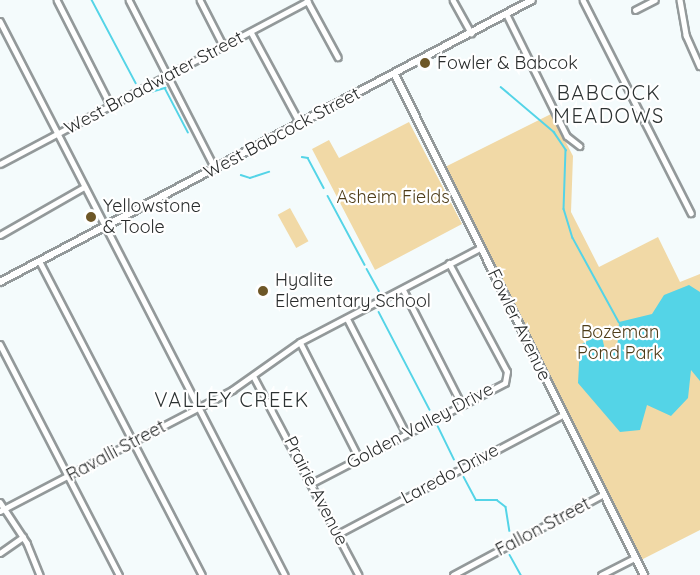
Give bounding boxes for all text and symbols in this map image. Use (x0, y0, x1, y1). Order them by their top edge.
street label: West Broadwater Street (61, 27, 247, 139)
place label: Fowler & Babcok (437, 52, 578, 74)
marker: Fowler & Babcok (418, 56, 432, 70)
district label: BABCOCK MEADOWS (553, 81, 665, 128)
street label: West Babcock Street (200, 83, 364, 183)
park label: Asheim Fields (336, 186, 450, 208)
place label: Yellowstone & Toole (103, 196, 201, 238)
marker: Yellowstone & Toole (84, 210, 98, 224)
street label: Fowler Avenue (483, 266, 555, 384)
place label: Hyalite Elementary School (275, 270, 431, 312)
marker: Hyalite Elementary School (256, 284, 270, 298)
park label: Bozeman Pond Park (577, 322, 663, 364)
street label: Golden Valley Drive (343, 378, 497, 474)
district label: VALLEY CREEK (154, 387, 310, 411)
street label: Ravalli Street (63, 416, 169, 486)
street label: Prairie Avenue (279, 433, 353, 549)
street label: Laredo Drive (398, 439, 502, 509)
street label: Fallon Street (492, 493, 594, 561)

